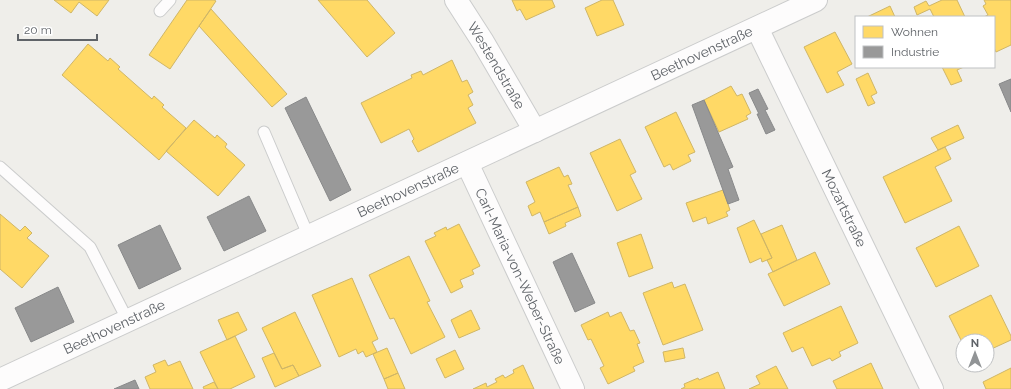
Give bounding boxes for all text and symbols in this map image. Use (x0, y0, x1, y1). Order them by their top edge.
scale bar (18, 16, 97, 42)
legend (855, 16, 995, 68)
street label: Westendstraße (464, 19, 528, 112)
text: 20 m (24, 23, 52, 37)
street label: Beethovenstraße (648, 23, 755, 84)
text: Wohnen (891, 25, 938, 39)
text: Industrie (891, 45, 939, 59)
street label: Beethovenstraße (355, 160, 461, 221)
street label: Mozartstraße (819, 166, 870, 249)
street label: Carl-Maria-von-Weber-Straße (472, 186, 568, 367)
street label: Beethovenstraße (61, 296, 168, 357)
north arrow (955, 333, 995, 373)
text: N (971, 337, 979, 350)

